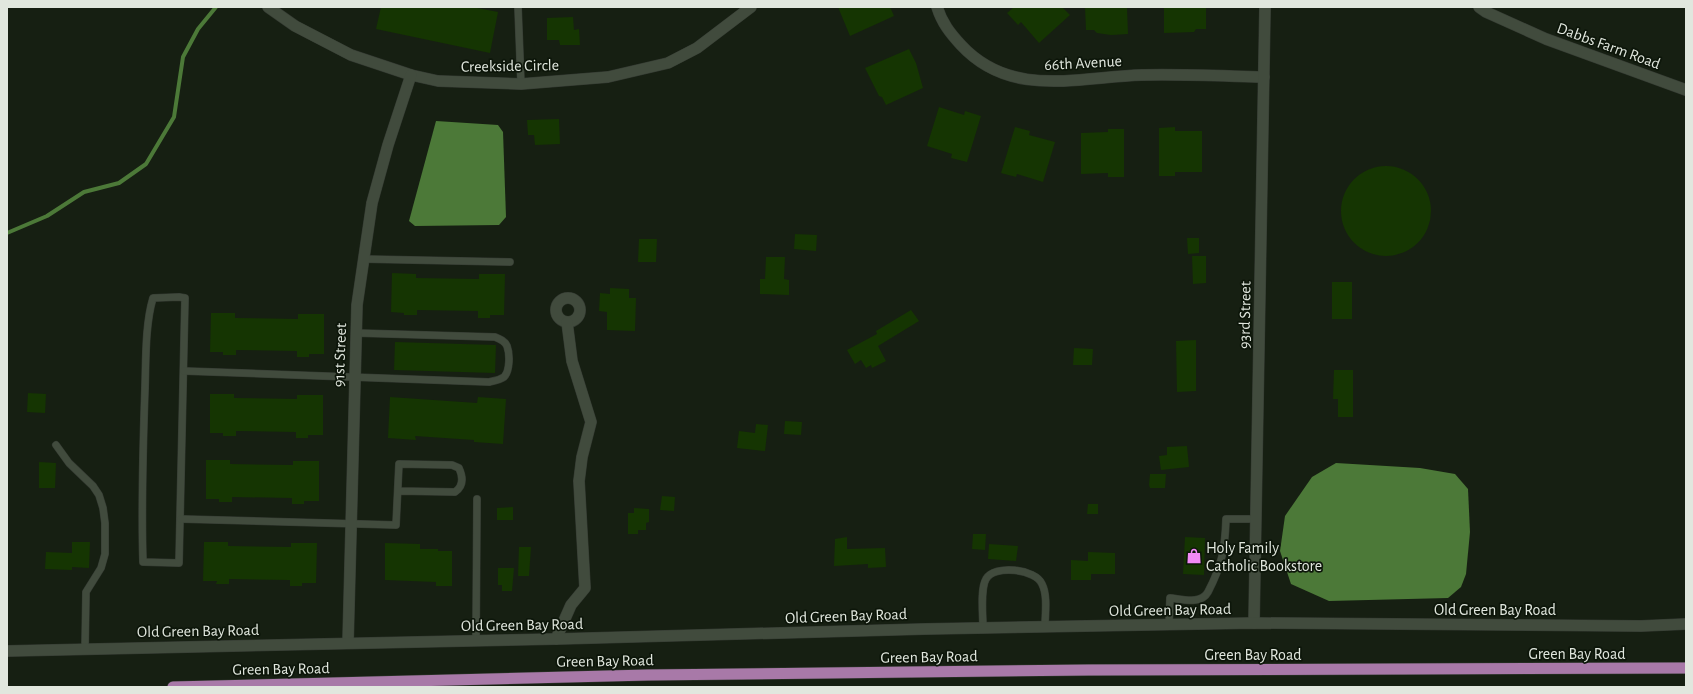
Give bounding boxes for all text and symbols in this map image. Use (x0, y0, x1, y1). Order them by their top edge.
street label: Dabbs Farm Road (1555, 20, 1663, 72)
street label: 66th Avenue (1044, 53, 1122, 73)
street label: Creekside Circle (461, 57, 559, 75)
street label: 93rd Street (1236, 281, 1254, 349)
street label: 91st Street (331, 323, 349, 387)
place label: Holy Family Catholic Bookstore (1206, 540, 1322, 574)
shop icon: Holy Family Catholic Bookstore (1185, 547, 1203, 565)
street label: Old Green Bay Road (1109, 601, 1231, 620)
street label: Old Green Bay Road (1434, 602, 1556, 619)
street label: Old Green Bay Road (785, 606, 907, 627)
street label: Old Green Bay Road (461, 616, 583, 635)
street label: Old Green Bay Road (137, 622, 259, 641)
street label: Green Bay Road (1528, 646, 1626, 663)
street label: Green Bay Road (1204, 647, 1302, 664)
street label: Green Bay Road (880, 648, 978, 667)
street label: Green Bay Road (556, 652, 654, 671)
street label: Green Bay Road (232, 660, 330, 679)

